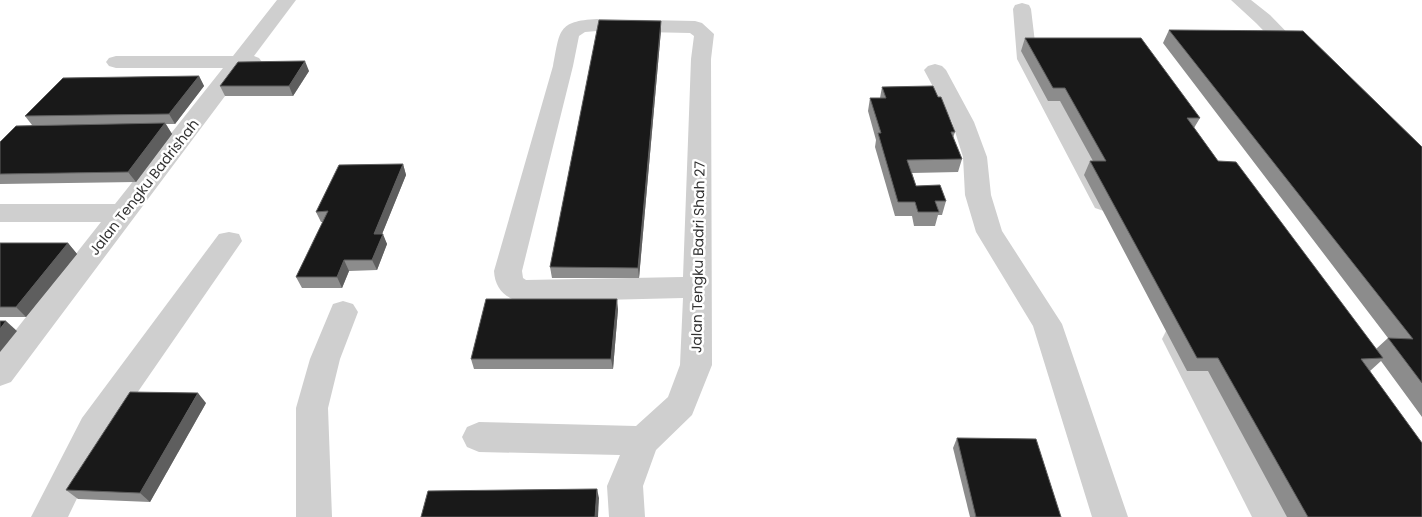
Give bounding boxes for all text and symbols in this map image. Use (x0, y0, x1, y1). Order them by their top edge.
street label: Jalan Tengku Badrishah (84, 115, 204, 259)
street label: Jalan Tengku Badri Shah 27 (686, 160, 710, 353)

